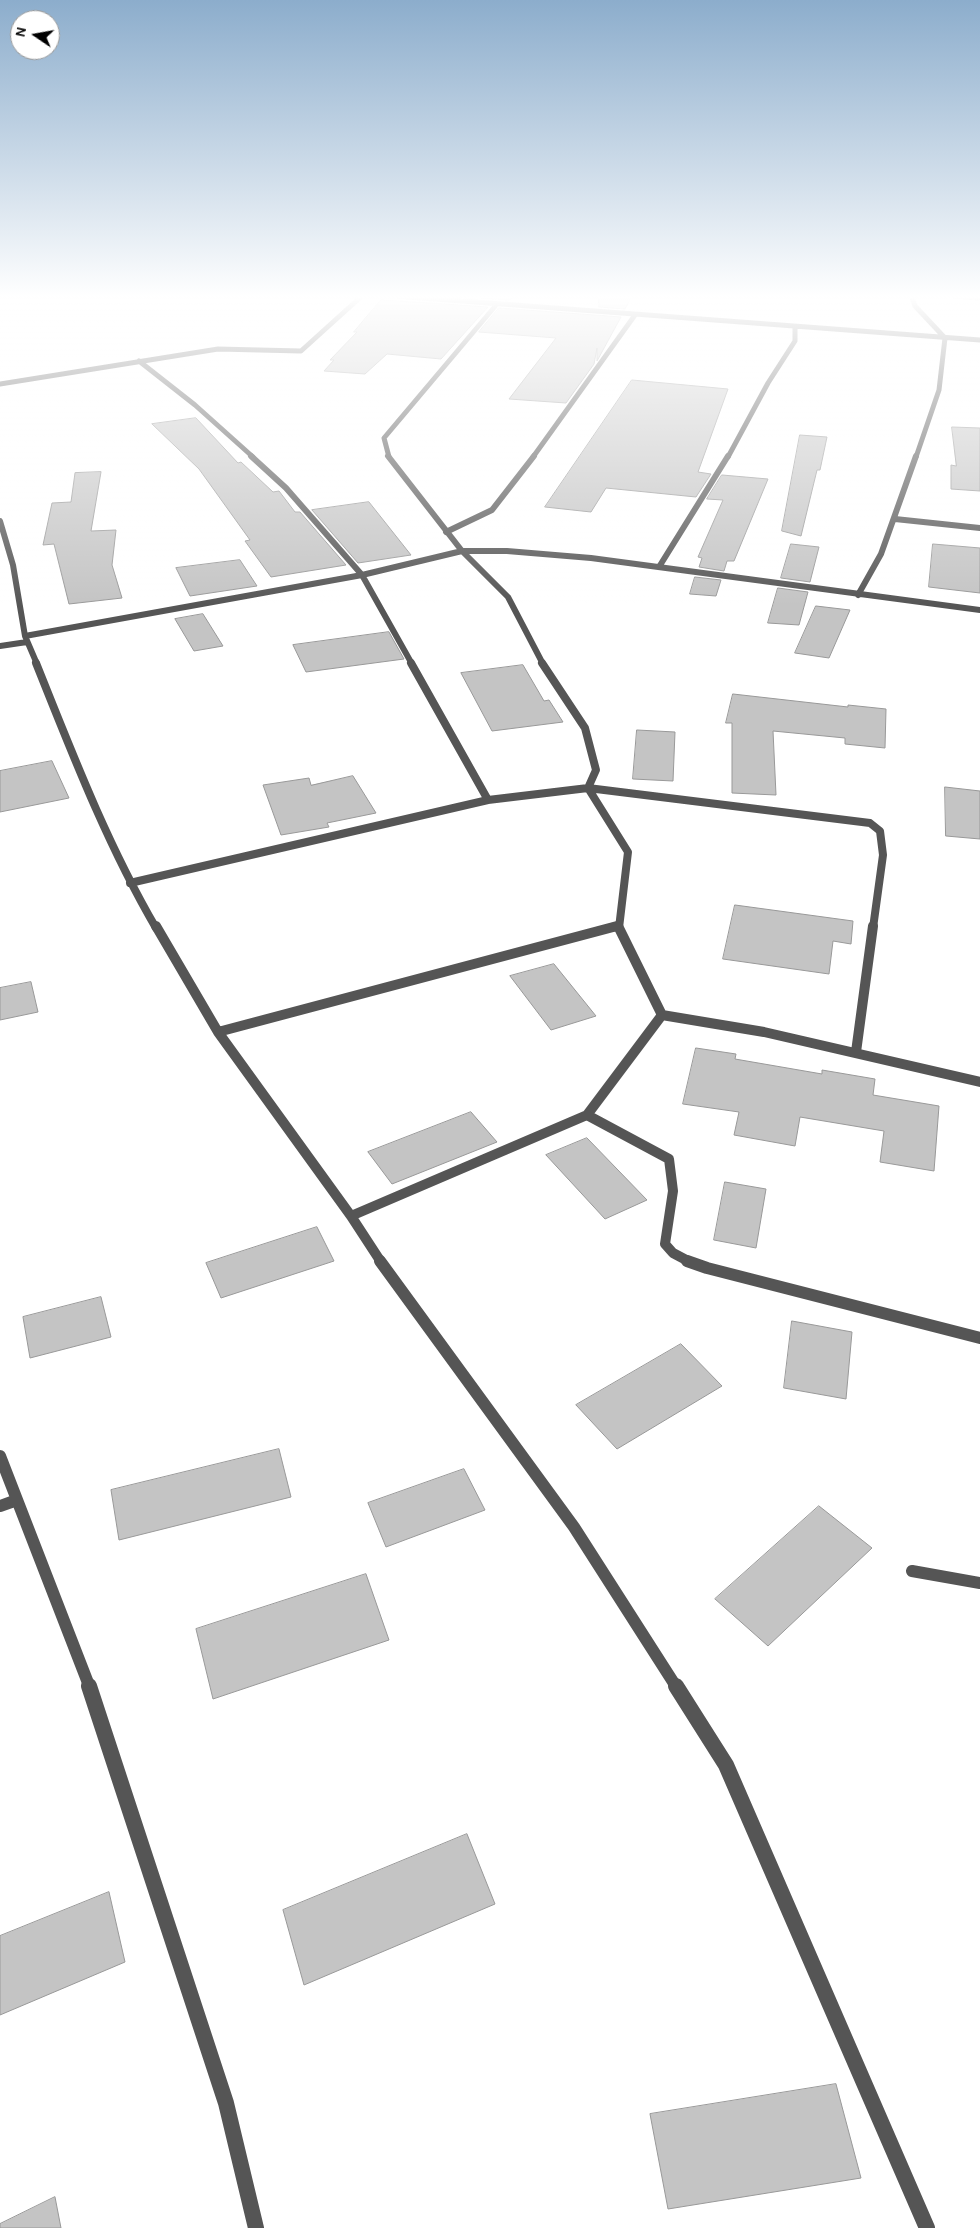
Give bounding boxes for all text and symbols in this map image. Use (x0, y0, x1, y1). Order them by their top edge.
north arrow (10, 10, 60, 60)
text: N (11, 25, 30, 39)

